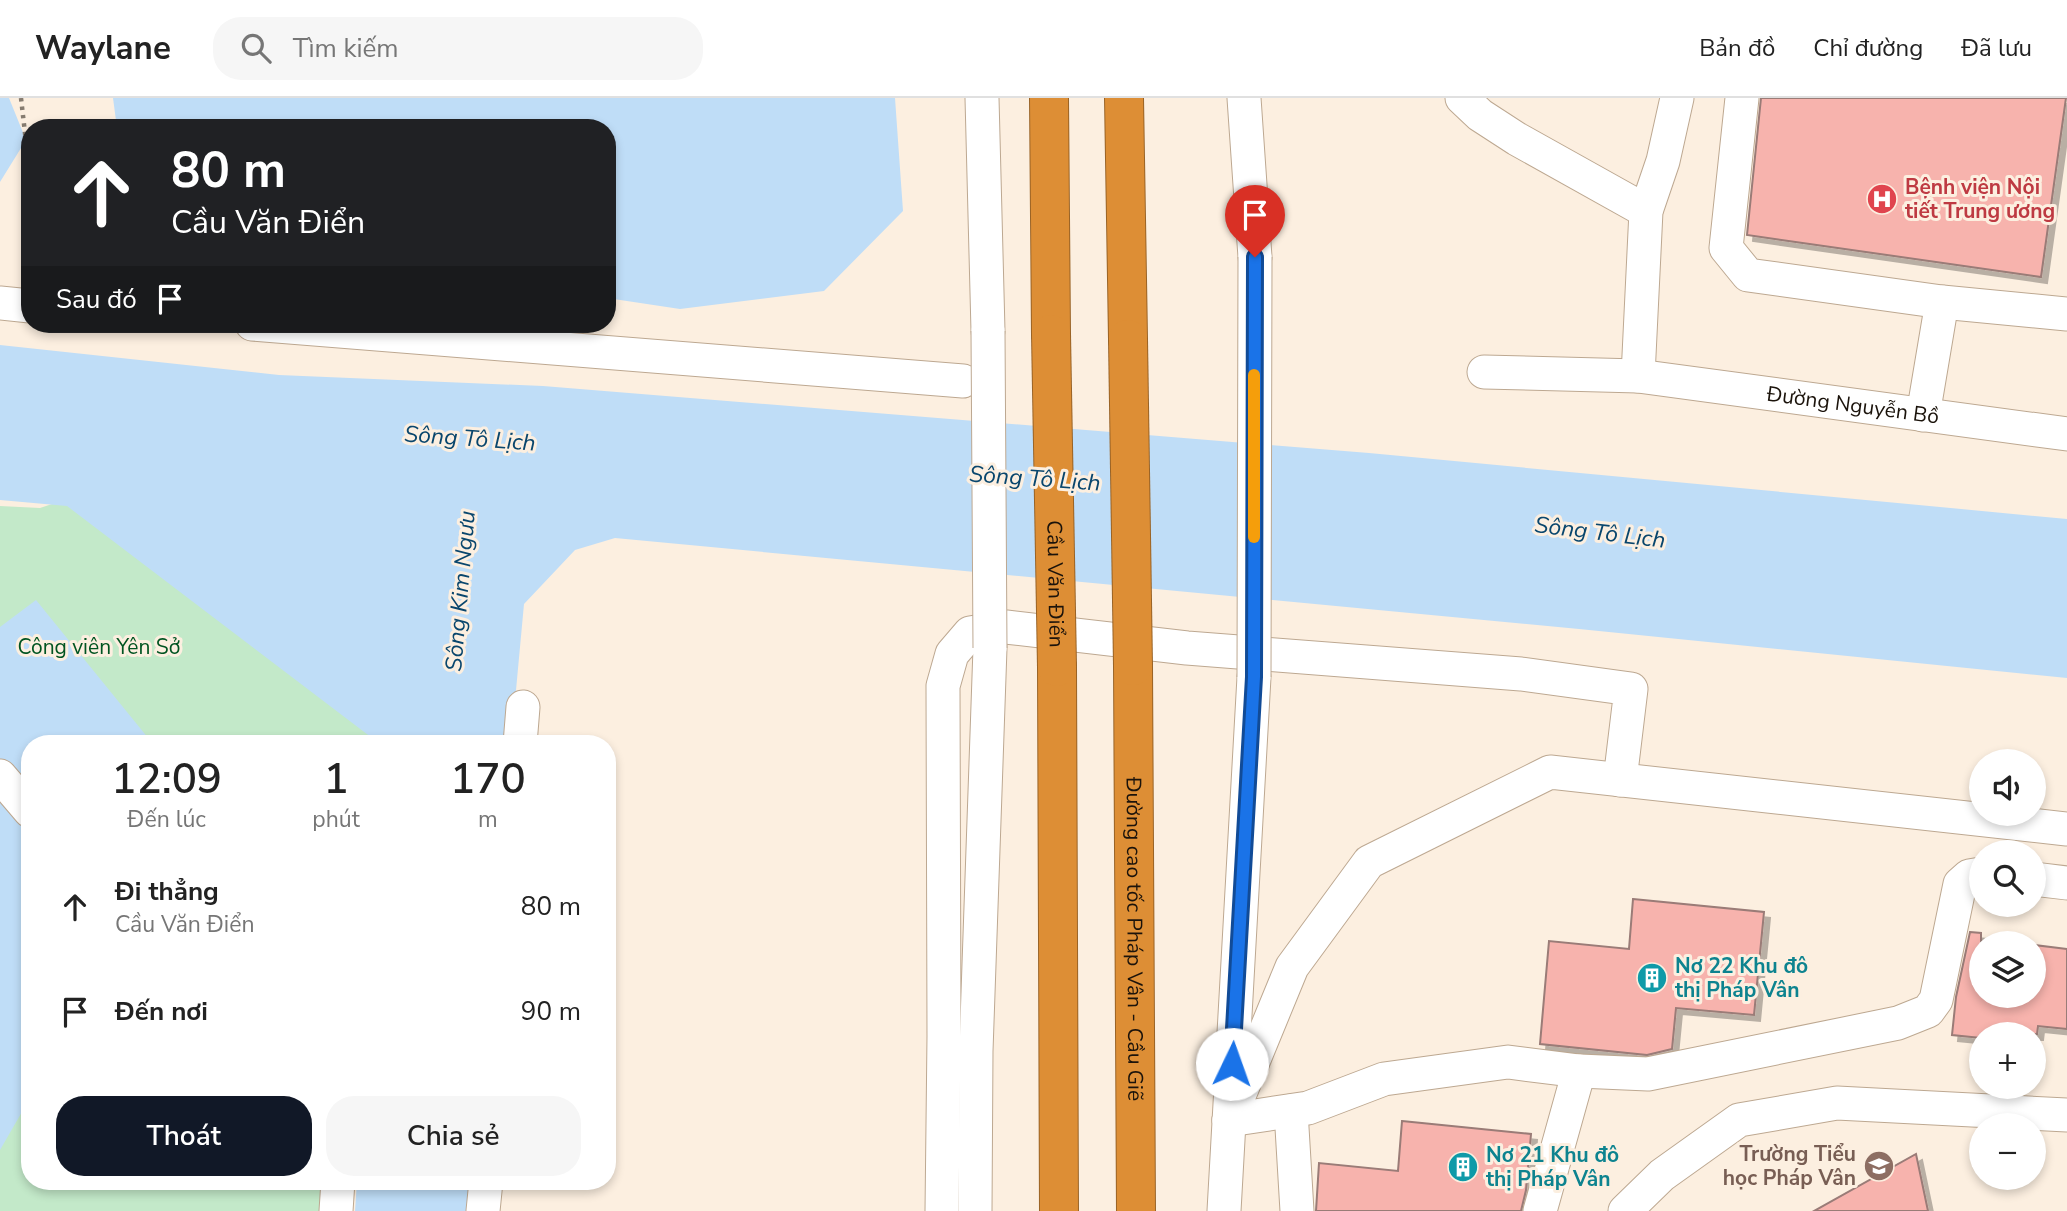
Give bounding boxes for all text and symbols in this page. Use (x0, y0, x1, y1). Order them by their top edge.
search box (213, 17, 703, 80)
text: Waylane (35, 26, 171, 71)
icon: search (237, 29, 275, 67)
text: Tìm kiếm (293, 31, 399, 66)
text: Bản đồ (1699, 32, 1775, 64)
text: Chỉ đường (1813, 32, 1923, 64)
text: Đã lưu (1961, 32, 2032, 64)
text: 80 m (171, 137, 286, 204)
icon: ahead (56, 147, 147, 238)
place label: Bệnh viện Nội tiết Trung ương (1905, 173, 2055, 225)
hospital icon: Bệnh viện Nội tiết Trung ương (1865, 182, 1899, 216)
pin (1225, 185, 1285, 257)
icon: arrive (1236, 196, 1274, 234)
text: Cầu Văn Điển (171, 201, 365, 244)
icon: arrive (151, 280, 189, 318)
text: Sau đó (56, 282, 137, 317)
street label: Đường Nguyễn Bồ (1764, 379, 1941, 431)
water label: Sông Tô Lịch (403, 418, 537, 459)
water label: Sông Tô Lịch (968, 458, 1102, 499)
water label: Sông Kim Ngưu (438, 509, 483, 673)
water label: Sông Tô Lịch (1533, 509, 1667, 556)
street label: Cầu Văn Điển (1040, 520, 1071, 648)
park label: Công viên Yên Sở (18, 633, 180, 661)
map controls (1969, 749, 2046, 1190)
button: sound (1969, 749, 2046, 826)
text: 12:09 (111, 751, 222, 808)
text: 1 (323, 751, 349, 808)
text: 170 (450, 751, 526, 808)
street label: Đường cao tốc Pháp Vân - Cầu Giẽ (1120, 776, 1149, 1101)
text: Đến lúc (127, 804, 206, 835)
text: phút (312, 804, 360, 835)
text: m (478, 804, 498, 835)
button: search (1969, 840, 2046, 917)
text: Đi thẳng (115, 874, 219, 909)
icon: ahead (56, 888, 94, 926)
text: 80 m (521, 889, 581, 924)
text: Cầu Văn Điển (115, 909, 255, 940)
button: layers (1969, 931, 2046, 1008)
place label: Nơ 22 Khu đô thị Pháp Vân (1675, 952, 1808, 1004)
building icon: Nơ 22 Khu đô thị Pháp Vân (1635, 961, 1669, 995)
icon: arrive (56, 993, 94, 1031)
text: Đến nơi (115, 994, 208, 1029)
text: 90 m (521, 994, 581, 1029)
button: + (1969, 1022, 2046, 1099)
position arrow (1195, 1027, 1269, 1101)
button: Thoát (56, 1096, 312, 1176)
button: Chia sẻ (326, 1096, 581, 1176)
button: − (1969, 1113, 2046, 1190)
place label: Trường Tiểu học Pháp Vân (1723, 1140, 1856, 1192)
place label: Nơ 21 Khu đô thị Pháp Vân (1486, 1141, 1619, 1193)
school or university icon: Trường Tiểu học Pháp Vân (1862, 1149, 1896, 1183)
building icon: Nơ 21 Khu đô thị Pháp Vân (1446, 1150, 1480, 1184)

